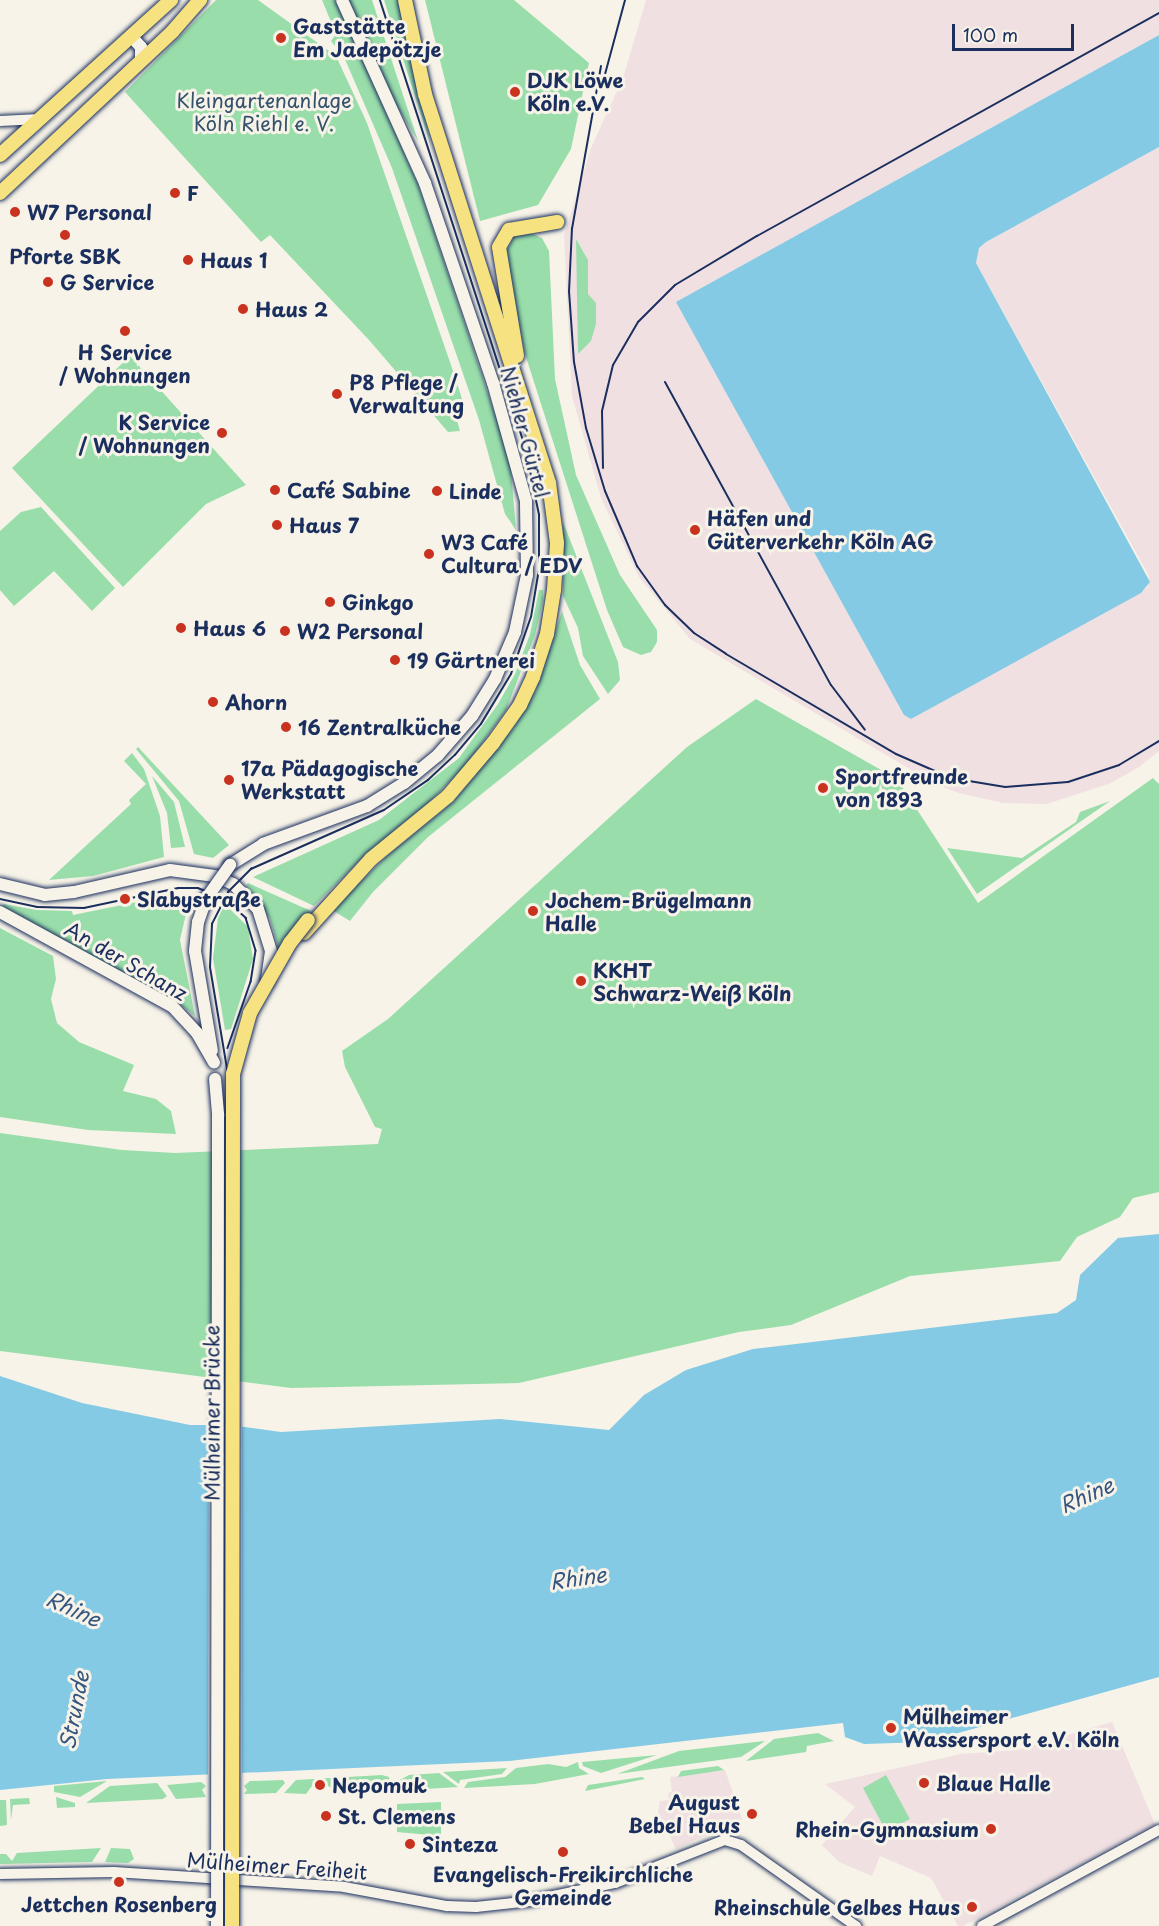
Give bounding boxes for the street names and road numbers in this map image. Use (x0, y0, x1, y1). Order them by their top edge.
street label: Niehler Gürtel (496, 363, 554, 501)
street label: An der Schanz (60, 916, 192, 1006)
street label: Mülheimer Brücke (200, 1325, 224, 1501)
street label: Mülheimer Freiheit (186, 1848, 368, 1884)

